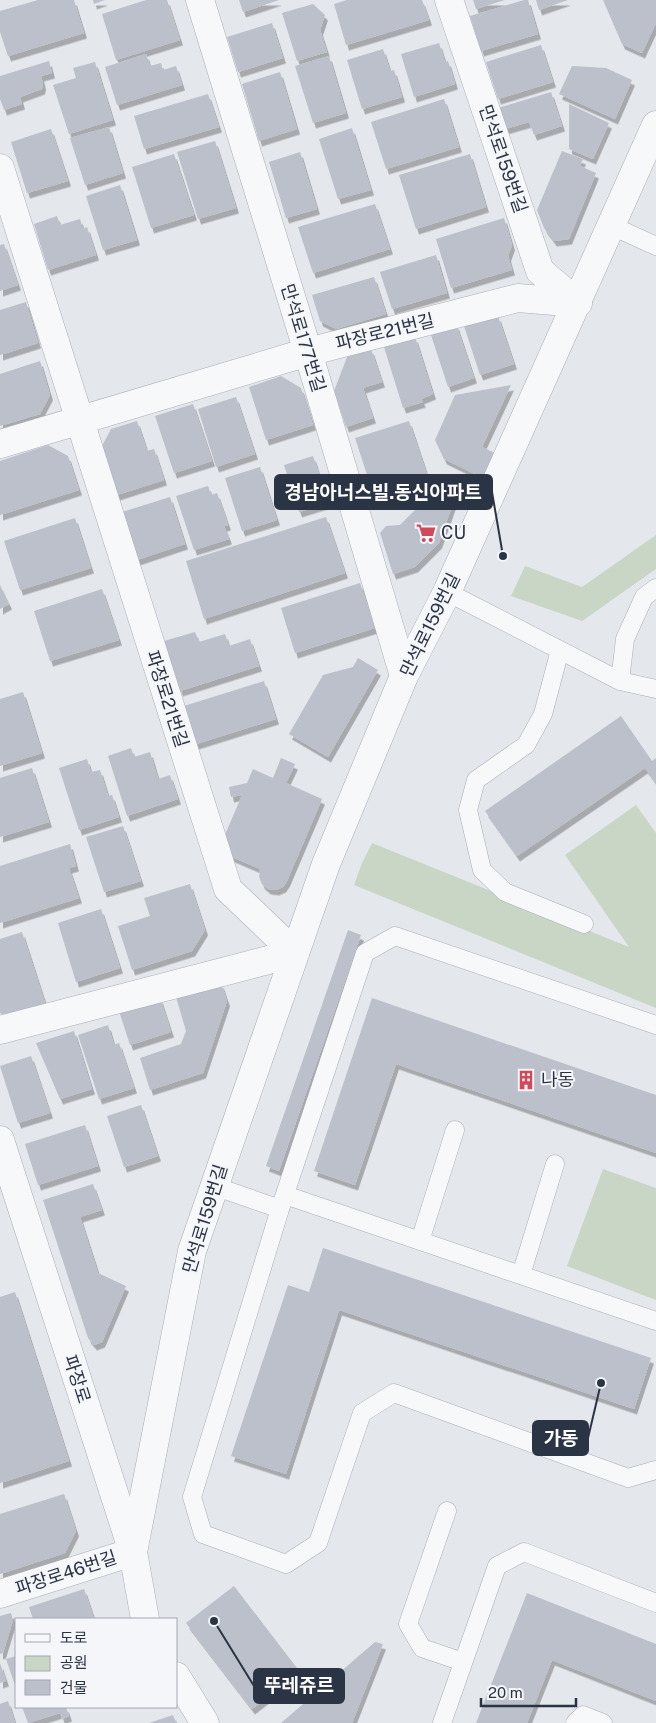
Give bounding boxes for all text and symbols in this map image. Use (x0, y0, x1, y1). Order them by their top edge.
street label: 만석로159번길 (475, 102, 532, 216)
street label: 만석로177번길 (277, 281, 330, 394)
street label: 파장로21번길 (333, 309, 436, 354)
callout: 경남아너스빌.동신아파트 (275, 475, 492, 509)
text: 경남아너스빌.동신아파트 (284, 481, 482, 503)
supermarket icon: CU (415, 522, 437, 544)
place label: CU (441, 522, 466, 543)
street label: 만석로159번길 (395, 569, 464, 680)
street label: 파장로21번길 (142, 648, 193, 750)
building icon: 나동 (515, 1069, 537, 1091)
place label: 나동 (541, 1069, 574, 1090)
street label: 만석로159번길 (178, 1162, 231, 1276)
street label: 파장로 (60, 1352, 95, 1406)
callout: 가동 (533, 1421, 588, 1455)
text: 가동 (544, 1427, 578, 1449)
street label: 파장로46번길 (13, 1546, 119, 1599)
legend (15, 1618, 178, 1708)
text: 도로 (60, 1629, 88, 1646)
text: 공원 (60, 1654, 88, 1671)
callout: 뚜레쥬르 (254, 1669, 344, 1703)
text: 뚜레쥬르 (264, 1674, 334, 1696)
scale bar (481, 1676, 576, 1708)
text: 건물 (60, 1679, 88, 1696)
text: 20 m (488, 1684, 523, 1701)

